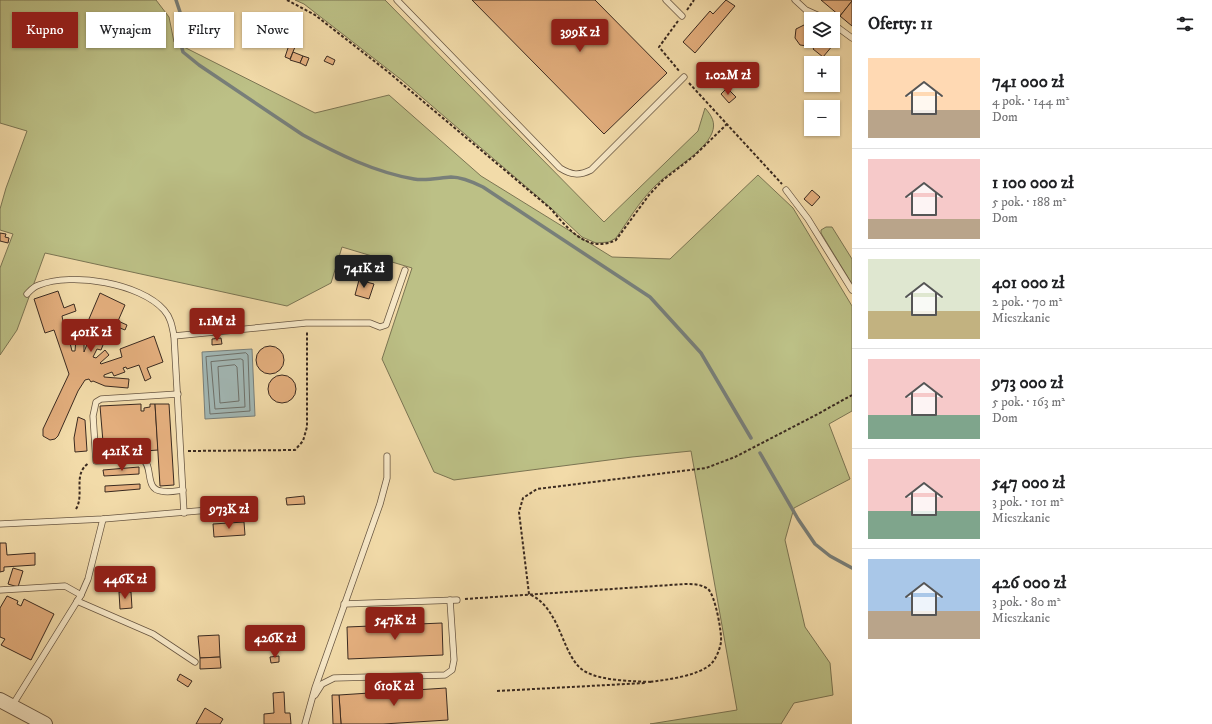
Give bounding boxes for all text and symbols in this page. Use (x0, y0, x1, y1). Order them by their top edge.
chip: Kupno (12, 12, 78, 48)
chip: Wynajem (86, 12, 166, 48)
chip: Filtry (174, 12, 234, 48)
chip: Nowe (242, 12, 303, 48)
map controls (804, 12, 840, 136)
button: layers (804, 12, 840, 48)
text: Oferty: 11 (868, 13, 933, 35)
icon: filters (1174, 13, 1196, 35)
pin: 399K zł (543, 19, 617, 53)
text: 399K zł (560, 24, 600, 40)
button: + (804, 56, 840, 92)
pin: 1.02M zł (687, 62, 769, 96)
text: 1.02M zł (705, 67, 751, 83)
text: 741 000 zł (992, 71, 1064, 93)
icon: home (900, 74, 948, 122)
text: 4 pok. · 144 m² (992, 93, 1069, 109)
button: − (804, 100, 840, 136)
text: Dom (992, 109, 1018, 125)
text: 1 100 000 zł (992, 172, 1074, 194)
icon: home (900, 175, 948, 223)
text: 5 pok. · 188 m² (992, 194, 1066, 210)
text: Dom (992, 210, 1018, 226)
pin: 741K zł (327, 255, 401, 289)
text: 741K zł (344, 260, 384, 276)
text: 401 000 zł (992, 272, 1064, 294)
icon: home (900, 275, 948, 323)
text: 2 pok. · 70 m² (992, 294, 1062, 310)
pin: 1.1M zł (180, 308, 254, 342)
text: Mieszkanie (992, 310, 1050, 326)
text: 1.1M zł (199, 313, 235, 329)
pin: 401K zł (54, 319, 128, 353)
text: 401K zł (71, 324, 111, 340)
text: 973 000 zł (992, 372, 1063, 394)
icon: home (900, 375, 948, 423)
text: 5 pok. · 163 m² (992, 394, 1065, 410)
text: Dom (992, 410, 1018, 426)
pin: 421K zł (85, 438, 159, 472)
text: 421K zł (102, 443, 142, 459)
text: 547 000 zł (992, 472, 1065, 494)
icon: home (900, 475, 948, 523)
text: 3 pok. · 101 m² (992, 494, 1063, 510)
pin: 973K zł (192, 496, 266, 530)
text: 973K zł (209, 501, 249, 517)
text: Mieszkanie (992, 510, 1050, 526)
pin: 446K zł (88, 566, 162, 600)
text: 446K zł (103, 571, 147, 587)
text: 426 000 zł (992, 572, 1066, 594)
icon: home (900, 575, 948, 623)
text: 3 pok. · 80 m² (992, 594, 1061, 610)
pin: 547K zł (358, 607, 432, 641)
text: Mieszkanie (992, 610, 1050, 626)
text: 547K zł (374, 612, 416, 628)
pin: 426K zł (238, 625, 312, 659)
text: 426K zł (254, 630, 296, 646)
pin: 610K zł (357, 673, 431, 707)
text: 610K zł (374, 678, 414, 694)

